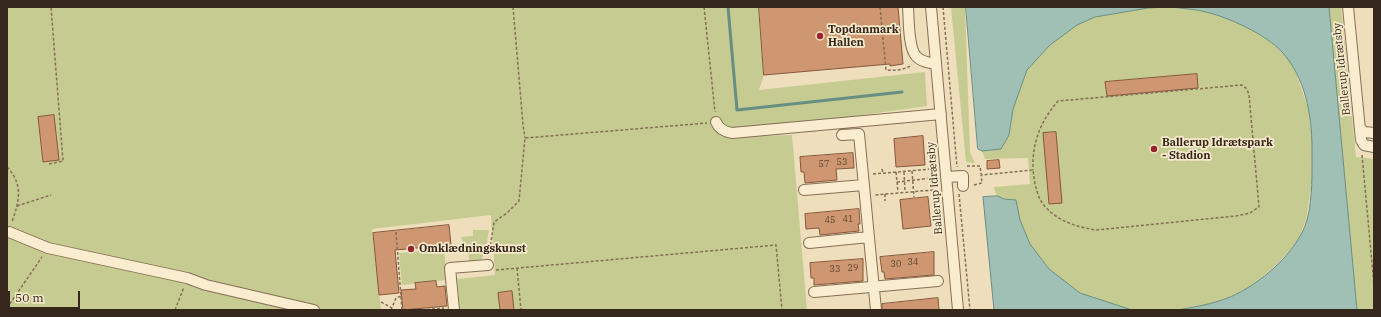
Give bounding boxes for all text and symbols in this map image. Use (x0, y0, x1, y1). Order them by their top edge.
street label: Ballerup Idrætsby (1331, 22, 1353, 116)
place label: Topdanmark Hallen (828, 23, 898, 49)
marker: Topdanmark Hallen (815, 31, 825, 41)
place label: Ballerup Idrætspark - Stadion (1162, 136, 1273, 162)
street label: Ballerup Idrætsby (924, 141, 946, 235)
marker: Ballerup Idrætspark - Stadion (1149, 144, 1159, 154)
house number: 53 (837, 157, 847, 167)
house number: 57 (819, 159, 829, 169)
house number: 41 (843, 214, 853, 224)
house number: 45 (825, 215, 835, 225)
place label: Omklædningskunst (419, 242, 526, 256)
marker: Omklædningskunst (406, 244, 416, 254)
house number: 34 (908, 257, 918, 267)
house number: 30 (891, 259, 901, 269)
house number: 29 (848, 263, 858, 273)
house number: 33 (830, 264, 840, 274)
scale bar (10, 283, 82, 309)
text: 50 m (15, 290, 44, 305)

